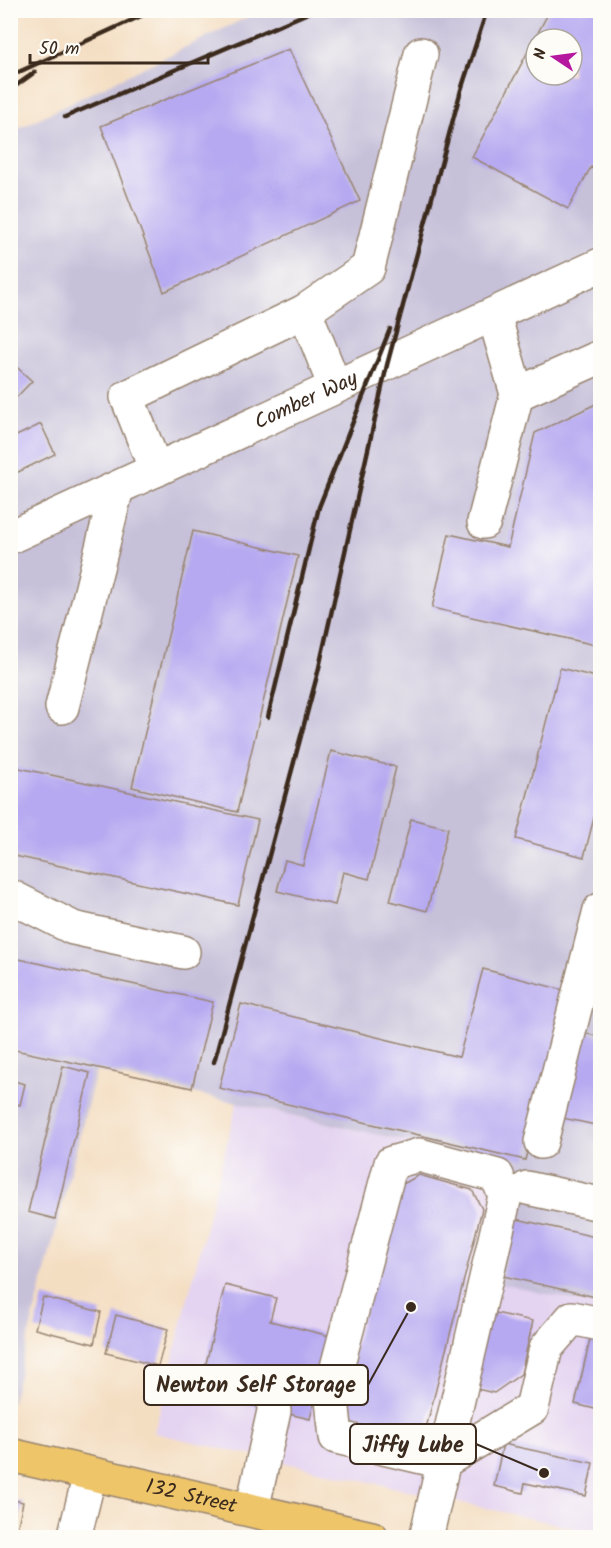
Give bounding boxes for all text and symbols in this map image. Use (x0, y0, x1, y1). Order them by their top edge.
scale bar (30, 27, 208, 65)
north arrow (524, 27, 584, 87)
text: 50 m (39, 35, 79, 64)
text: N (528, 46, 554, 62)
street label: Comber Way (249, 362, 363, 439)
callout: Newton Self Storage (144, 1365, 368, 1405)
text: Newton Self Storage (156, 1369, 356, 1404)
callout: Jiffy Lube (350, 1424, 476, 1464)
text: Jiffy Lube (362, 1429, 464, 1464)
street label: 132 Street (143, 1470, 241, 1523)

